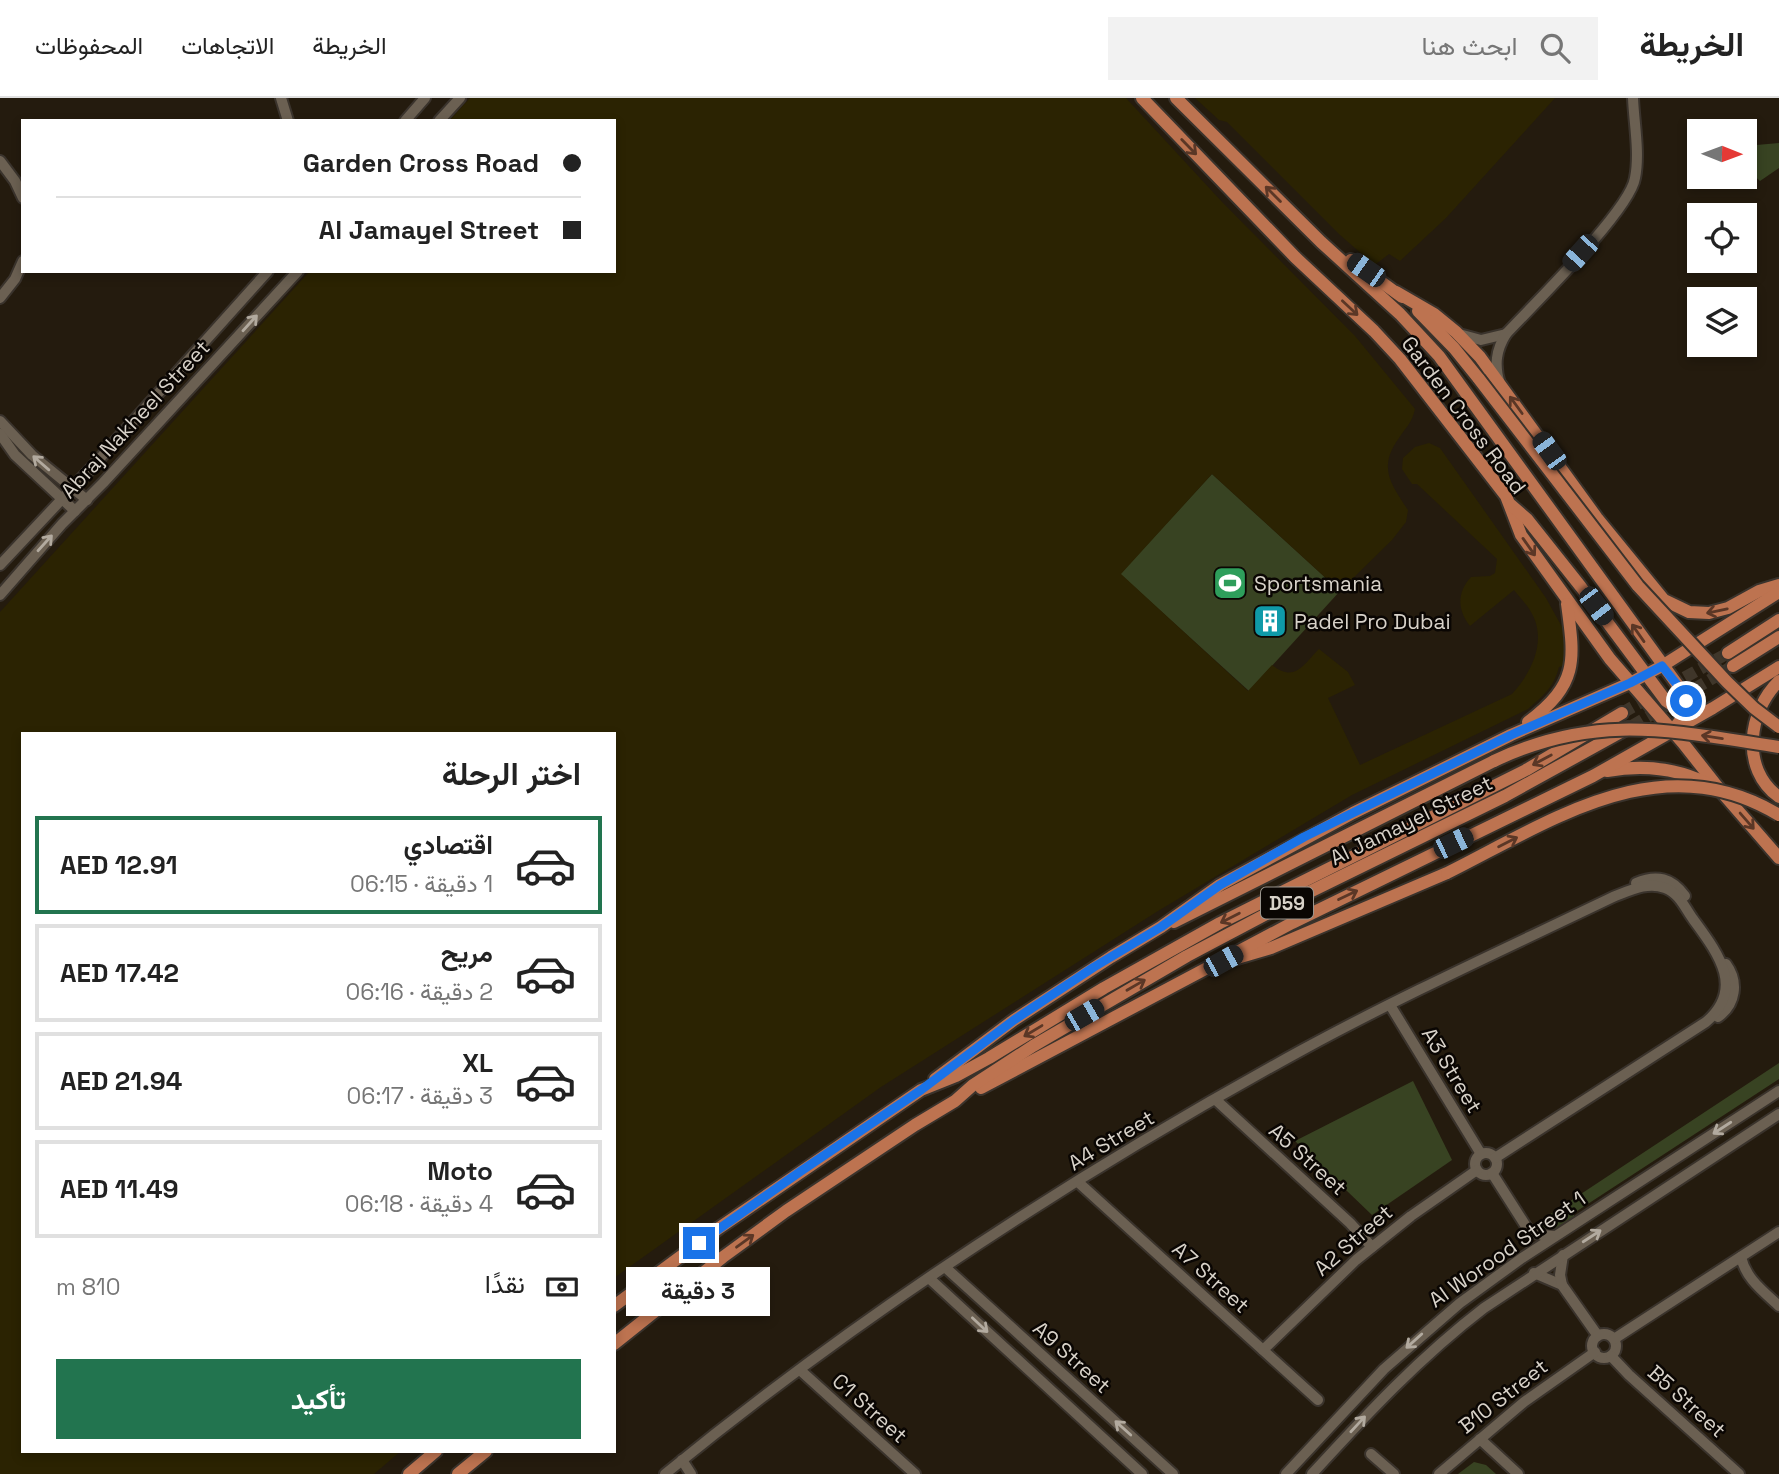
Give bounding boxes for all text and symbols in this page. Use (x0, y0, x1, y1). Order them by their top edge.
search box (1108, 17, 1598, 80)
text: الخريطة (1640, 24, 1744, 66)
text: ابحث هنا (1422, 29, 1518, 63)
icon: search (1536, 29, 1574, 67)
text: المحفوظات (35, 30, 143, 61)
text: الاتجاهات (181, 30, 274, 61)
text: الخريطة (312, 30, 387, 61)
north arrow (1687, 119, 1757, 189)
map controls (1687, 119, 1757, 357)
one-way arrow (1181, 138, 1198, 155)
text: Garden Cross Road (303, 146, 539, 180)
one-way arrow (1265, 185, 1282, 202)
button: locate (1687, 203, 1757, 273)
text: Al Jamayel Street (319, 213, 539, 247)
car (1559, 230, 1602, 276)
car (1343, 249, 1390, 291)
button: layers (1687, 287, 1757, 357)
one-way arrow (1341, 300, 1358, 317)
one-way arrow (242, 314, 258, 332)
street label: Garden Cross Road (1396, 331, 1532, 499)
street label: Abraj Nakheel Street (55, 334, 215, 504)
one-way arrow (1509, 396, 1523, 415)
car (1529, 428, 1570, 474)
one-way arrow (32, 455, 50, 471)
one-way arrow (37, 535, 53, 553)
one-way arrow (1522, 537, 1536, 556)
sports icon: Sportsmania (1211, 564, 1249, 602)
place label: Sportsmania (1254, 570, 1382, 597)
car (1575, 583, 1618, 629)
building icon: Padel Pro Dubai (1251, 602, 1289, 640)
one-way arrow (1706, 604, 1729, 618)
place label: Padel Pro Dubai (1294, 608, 1451, 635)
one-way arrow (1631, 624, 1645, 643)
route start (1670, 685, 1702, 717)
one-way arrow (1701, 730, 1723, 743)
text: اختر الرحلة (442, 754, 581, 794)
one-way arrow (1533, 754, 1553, 768)
street label: Al Jamayel Street (1325, 769, 1497, 871)
one-way arrow (1739, 811, 1755, 829)
car (1430, 824, 1477, 862)
text: اقتصادي (404, 828, 493, 862)
icon: car (514, 834, 577, 897)
one-way arrow (1497, 835, 1518, 849)
text: AED 12.91 (60, 848, 178, 882)
text: 1 دقيقة · 06:15 (350, 869, 493, 899)
road number: D59 (1261, 888, 1313, 918)
one-way arrow (1337, 888, 1358, 902)
one-way arrow (1220, 912, 1241, 925)
text: مريح (441, 936, 493, 970)
icon: car (514, 942, 577, 1005)
car (1200, 942, 1247, 980)
text: AED 17.42 (60, 956, 179, 990)
text: 2 دقيقة · 06:16 (346, 977, 493, 1007)
one-way arrow (1126, 978, 1146, 992)
car (1061, 995, 1108, 1035)
street label: A3 Street (1416, 1022, 1488, 1118)
one-way arrow (1023, 1025, 1043, 1039)
text: XL (462, 1046, 493, 1080)
icon: car (514, 1050, 577, 1113)
text: AED 21.94 (60, 1064, 182, 1098)
text: 3 دقيقة · 06:17 (347, 1081, 493, 1111)
street label: A4 Street (1063, 1104, 1159, 1176)
street label: A5 Street (1264, 1117, 1352, 1201)
one-way arrow (1712, 1122, 1732, 1136)
text: Moto (427, 1154, 493, 1188)
icon: car (514, 1158, 577, 1221)
text: AED 11.49 (60, 1172, 179, 1206)
street label: Al Worood Street 1 (1423, 1185, 1591, 1313)
text: 4 دقيقة · 06:18 (345, 1189, 493, 1219)
street label: A2 Street (1308, 1198, 1398, 1282)
route end (683, 1227, 715, 1259)
one-way arrow (1582, 1229, 1601, 1243)
one-way arrow (735, 1234, 754, 1248)
street label: A7 Street (1167, 1235, 1255, 1319)
text: نقدًا (485, 1267, 525, 1301)
icon: cash (543, 1268, 581, 1306)
callout: 3 دقيقة (627, 1268, 771, 1316)
text: 810 m (56, 1272, 120, 1302)
text: 3 دقيقة (661, 1276, 735, 1306)
street label: A9 Street (1027, 1315, 1117, 1399)
one-way arrow (971, 1317, 989, 1333)
one-way arrow (1406, 1333, 1423, 1350)
street label: B10 Street (1453, 1353, 1553, 1439)
button: تأكيد (56, 1359, 581, 1439)
street label: B5 Street (1642, 1359, 1732, 1443)
street label: C1 Street (827, 1367, 913, 1449)
one-way arrow (1350, 1416, 1367, 1433)
one-way arrow (1114, 1420, 1132, 1436)

